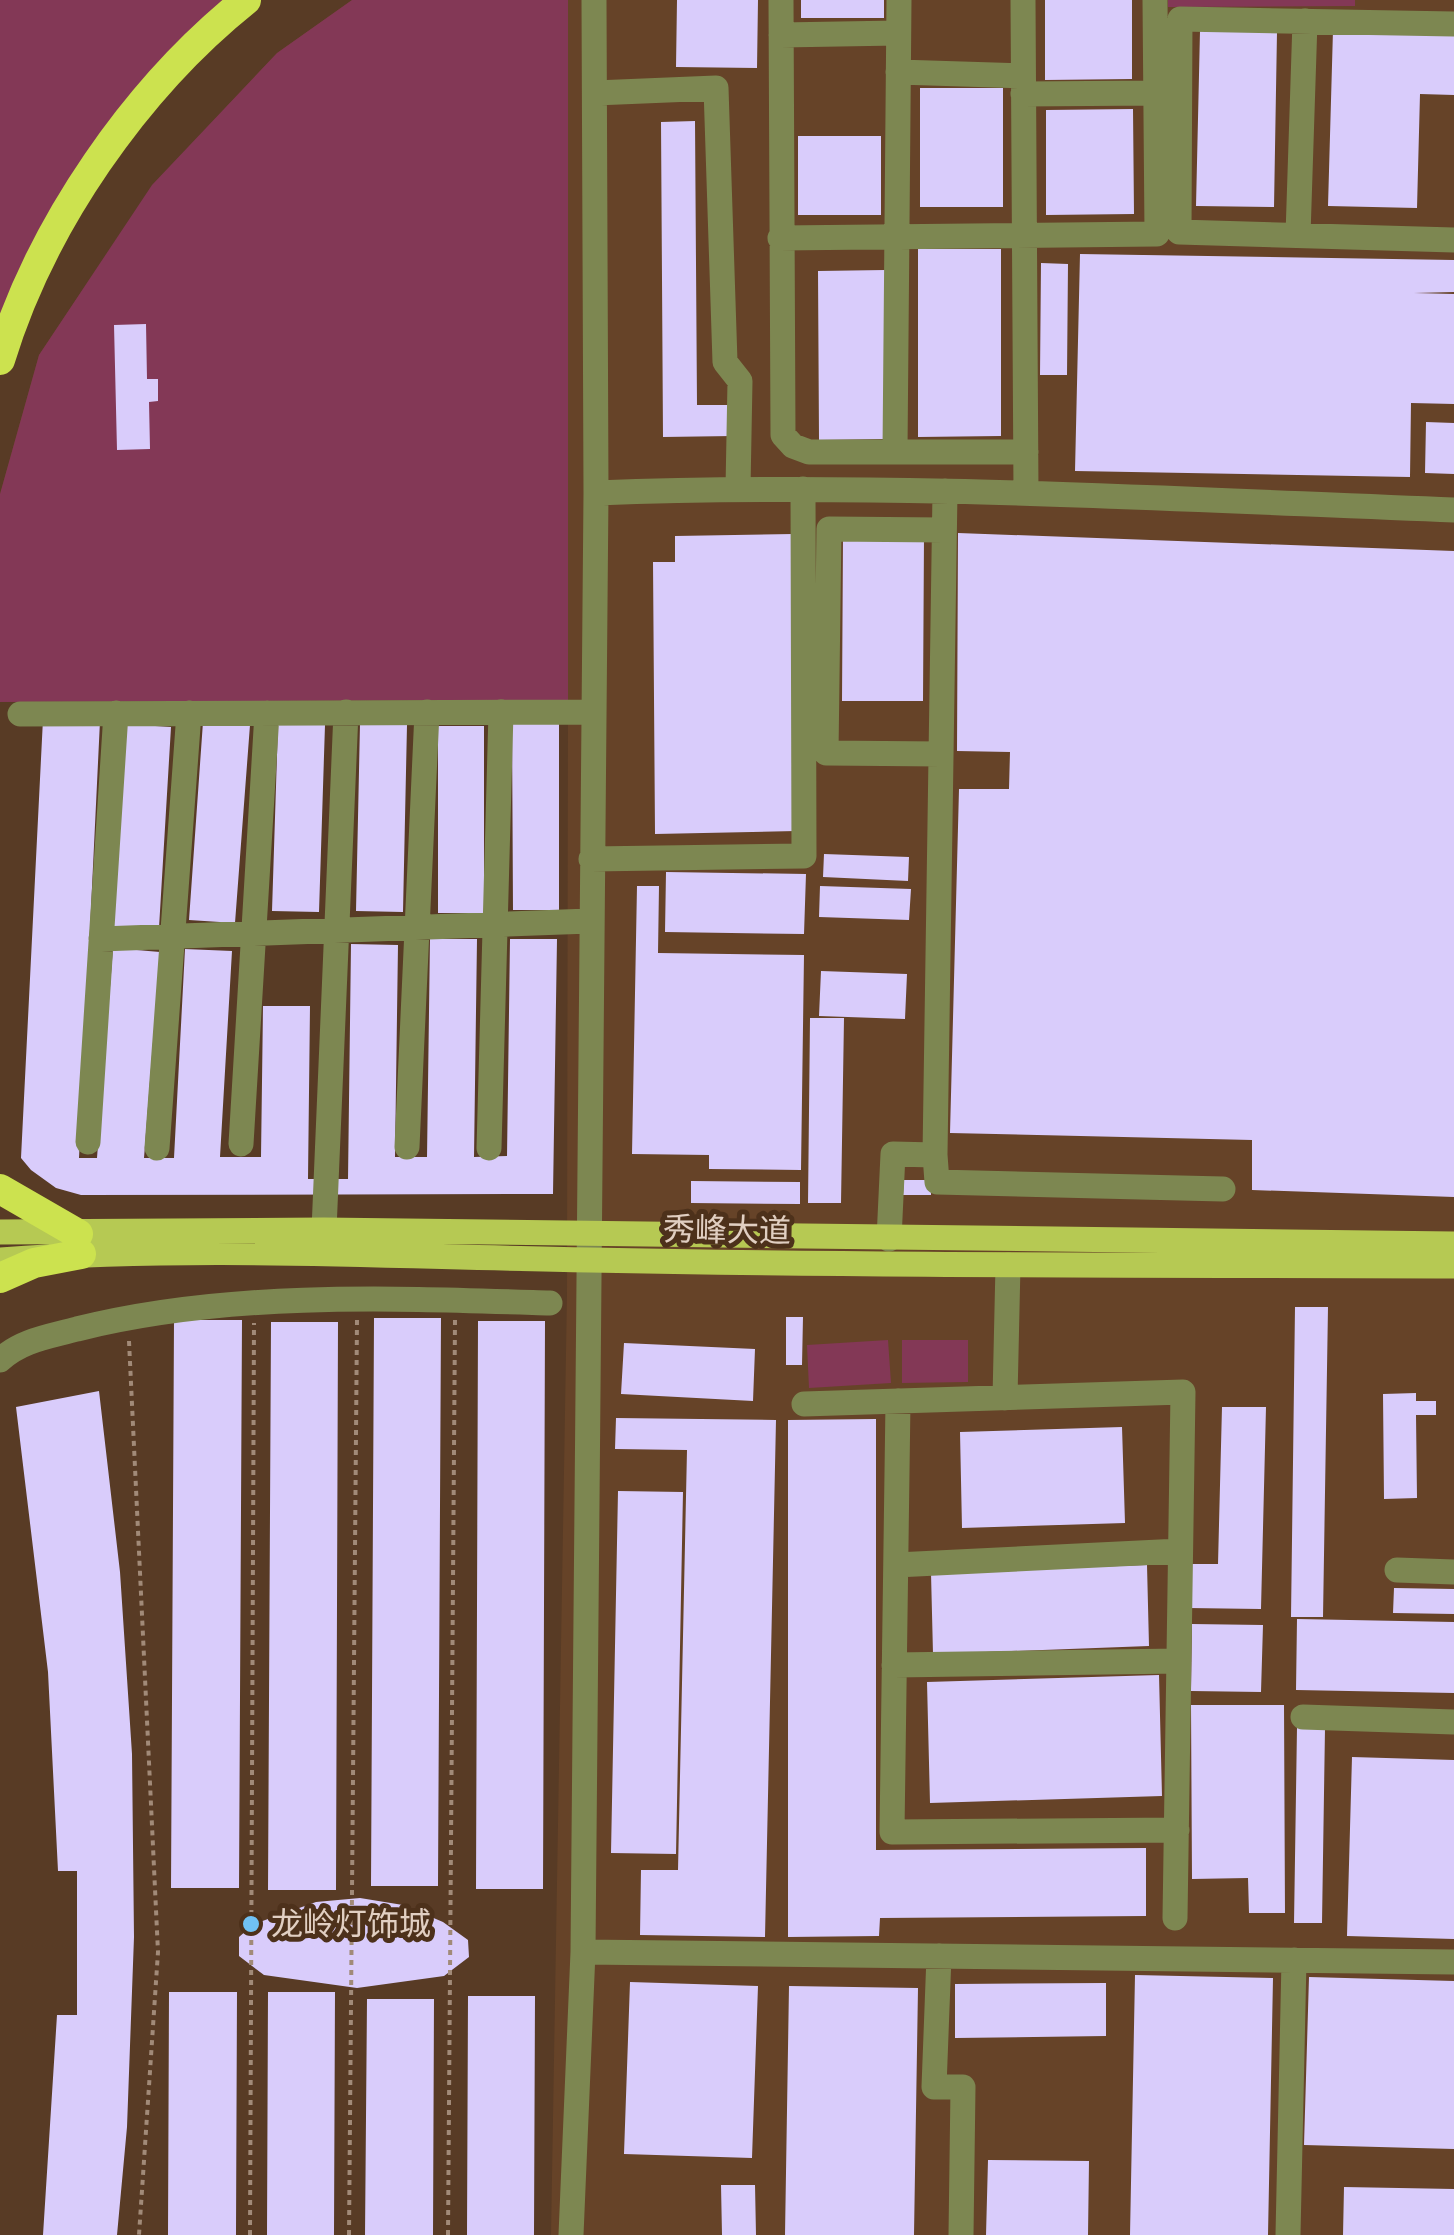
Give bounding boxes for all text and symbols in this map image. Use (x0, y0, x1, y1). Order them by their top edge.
street label: 秀峰大道 (663, 1211, 791, 1249)
place label: 龙岭灯饰城 (271, 1906, 431, 1942)
marker: 龙岭灯饰城 (240, 1913, 262, 1935)

